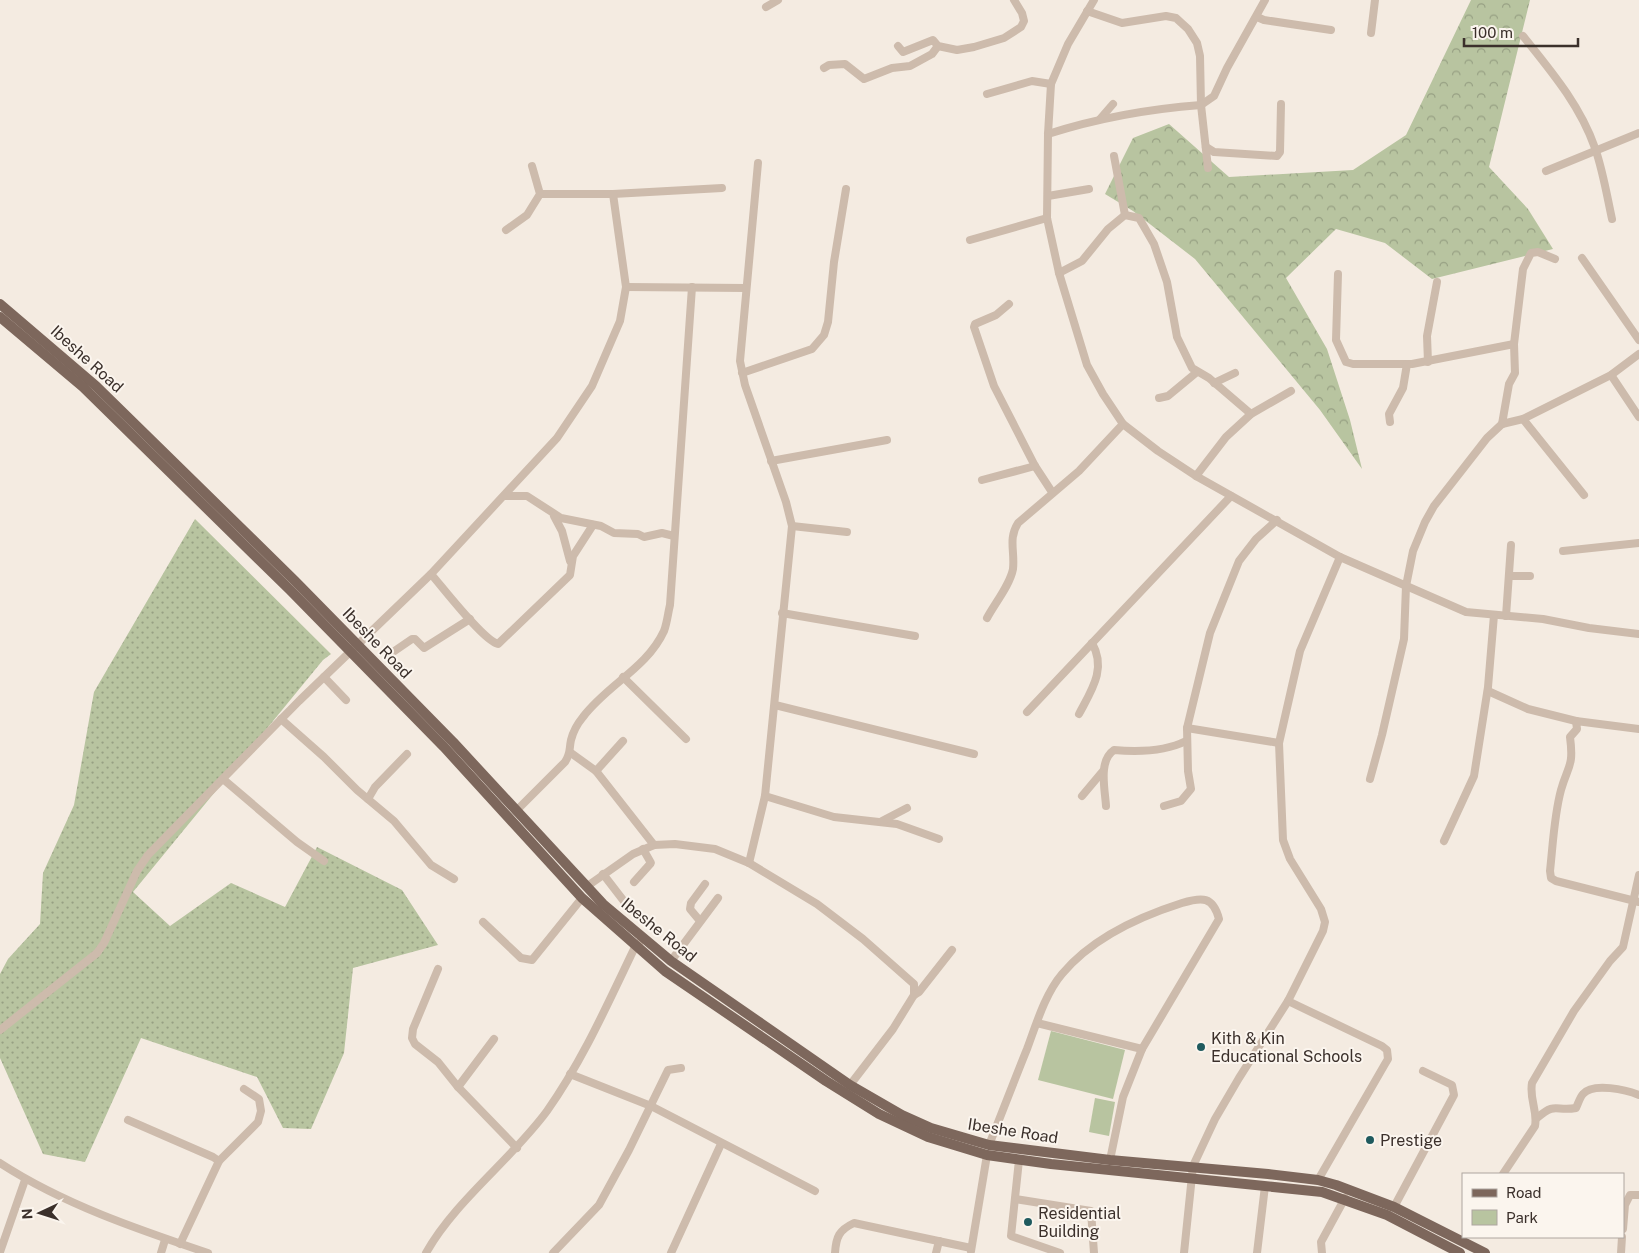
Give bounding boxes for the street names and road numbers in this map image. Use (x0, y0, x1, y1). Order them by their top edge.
street label: Ibeshe Road (47, 321, 127, 397)
street label: Ibeshe Road (339, 604, 415, 682)
street label: Ibeshe Road (618, 894, 700, 966)
street label: Ibeshe Road (966, 1114, 1060, 1148)

